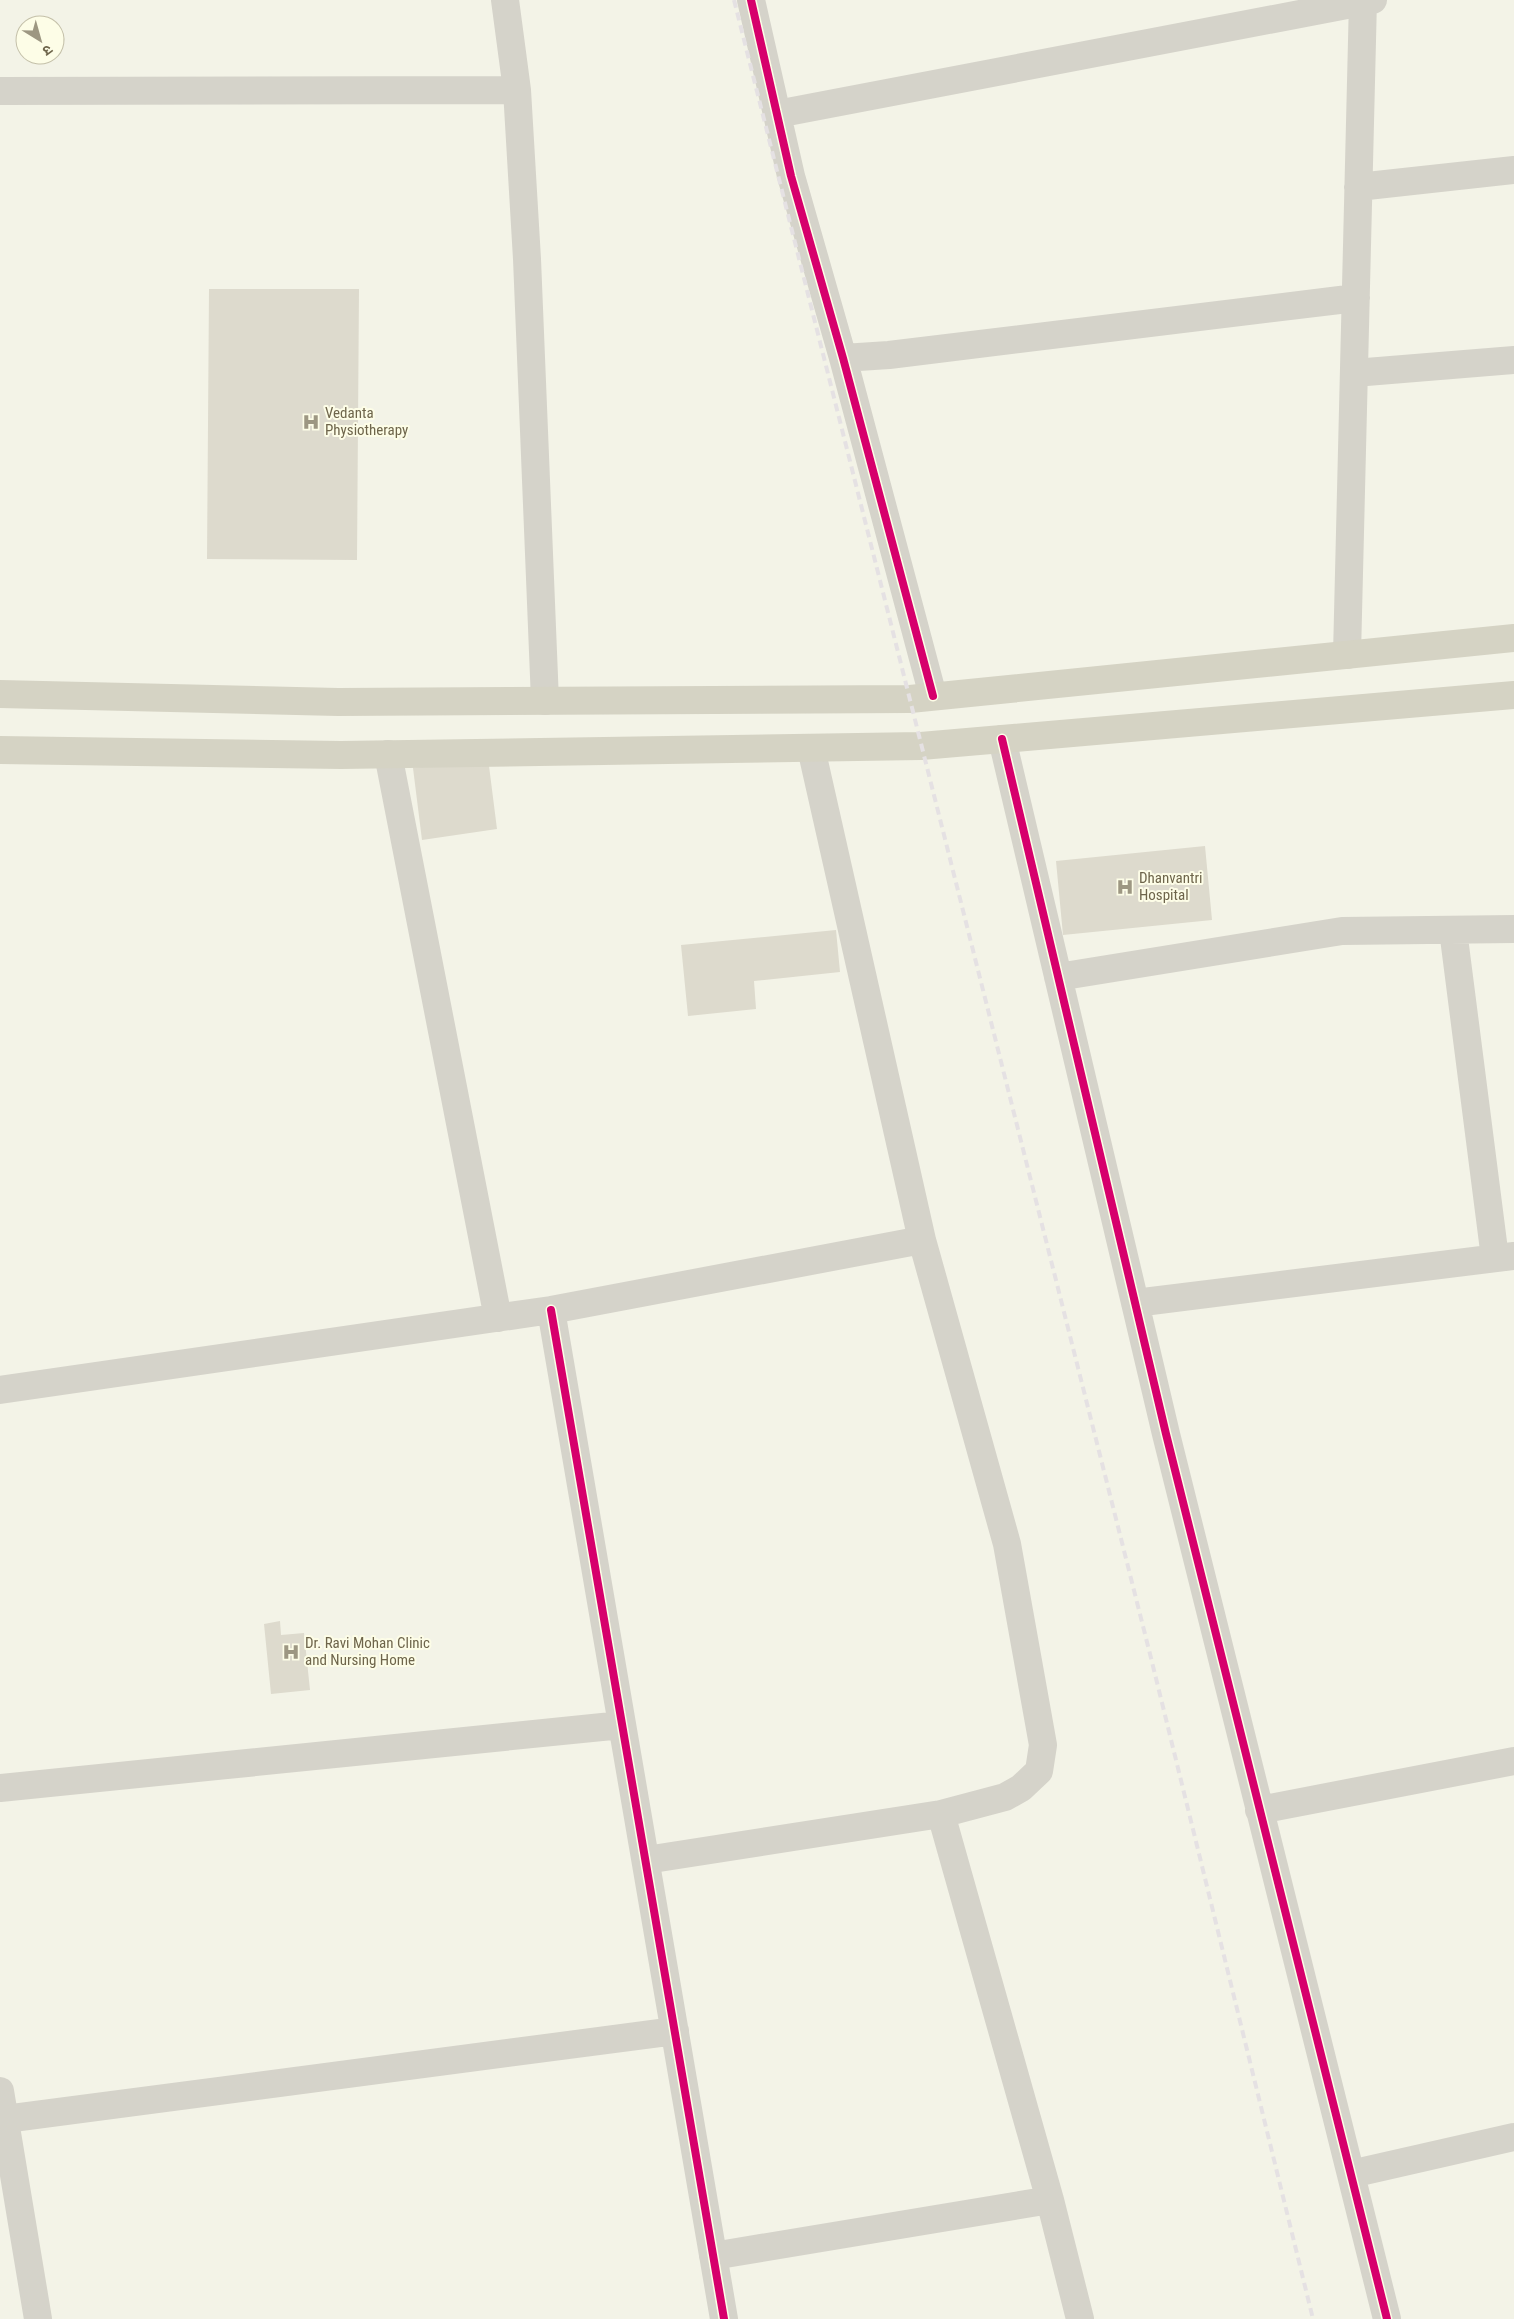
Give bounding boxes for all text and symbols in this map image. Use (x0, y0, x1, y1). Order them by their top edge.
north arrow (15, 15, 65, 65)
text: उ (39, 42, 56, 60)
place label: Vedanta Physiotherapy (325, 404, 408, 439)
hospital icon: Vedanta Physiotherapy (301, 412, 321, 432)
place label: Dhanvantri Hospital (1139, 869, 1202, 904)
hospital icon: Dhanvantri Hospital (1115, 877, 1135, 897)
place label: Dr. Ravi Mohan Clinic and Nursing Home (305, 1634, 430, 1669)
hospital icon: Dr. Ravi Mohan Clinic and Nursing Home (281, 1642, 301, 1662)

